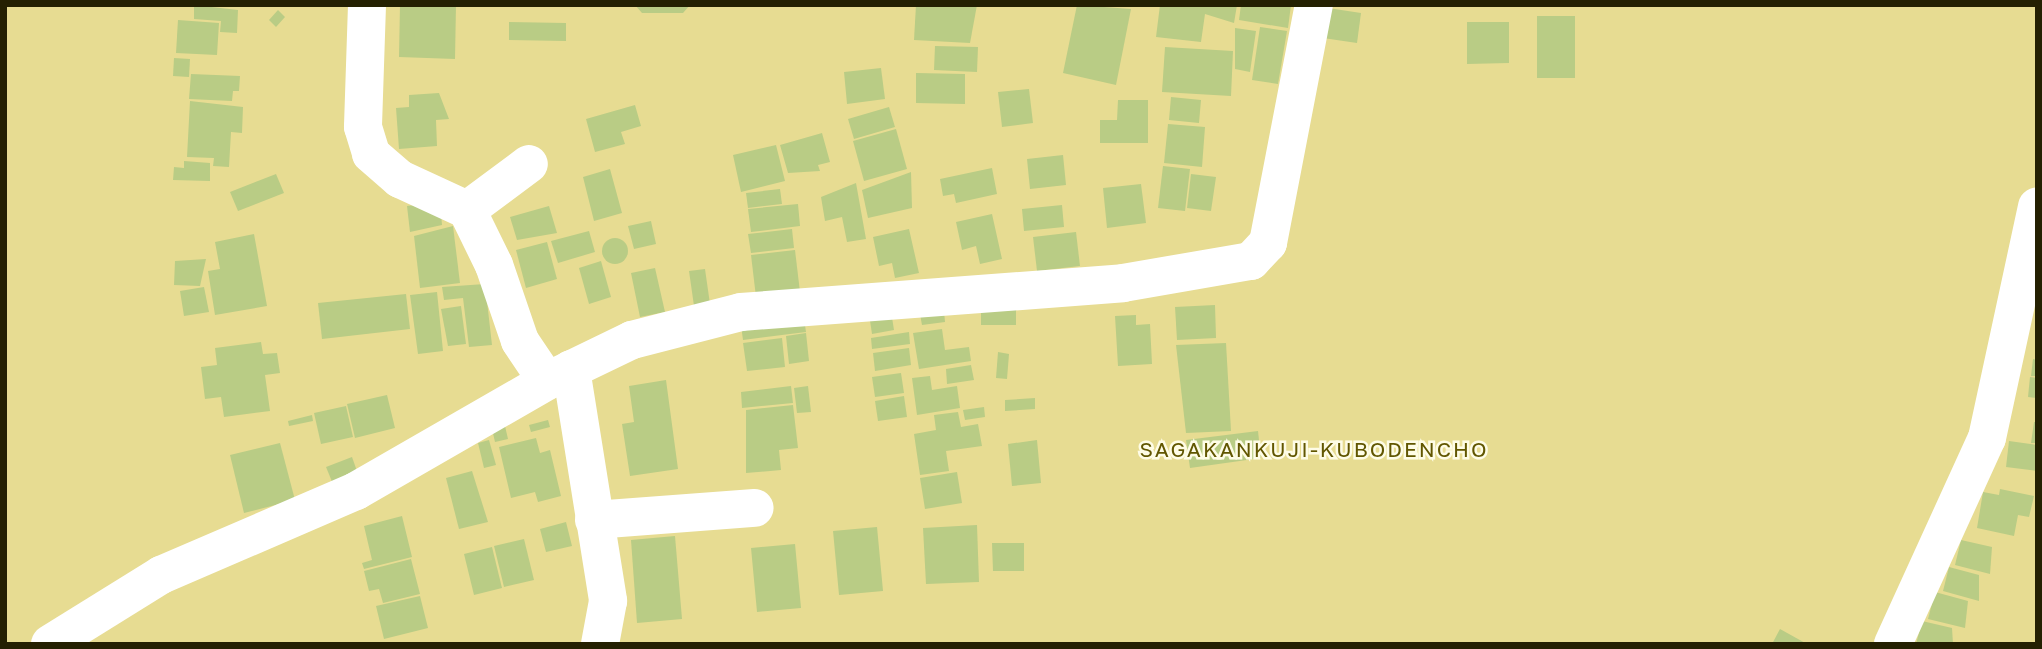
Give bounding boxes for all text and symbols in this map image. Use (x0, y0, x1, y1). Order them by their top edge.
district label: SAGAKANKUJI-KUBODENCHO (1142, 436, 1486, 462)

